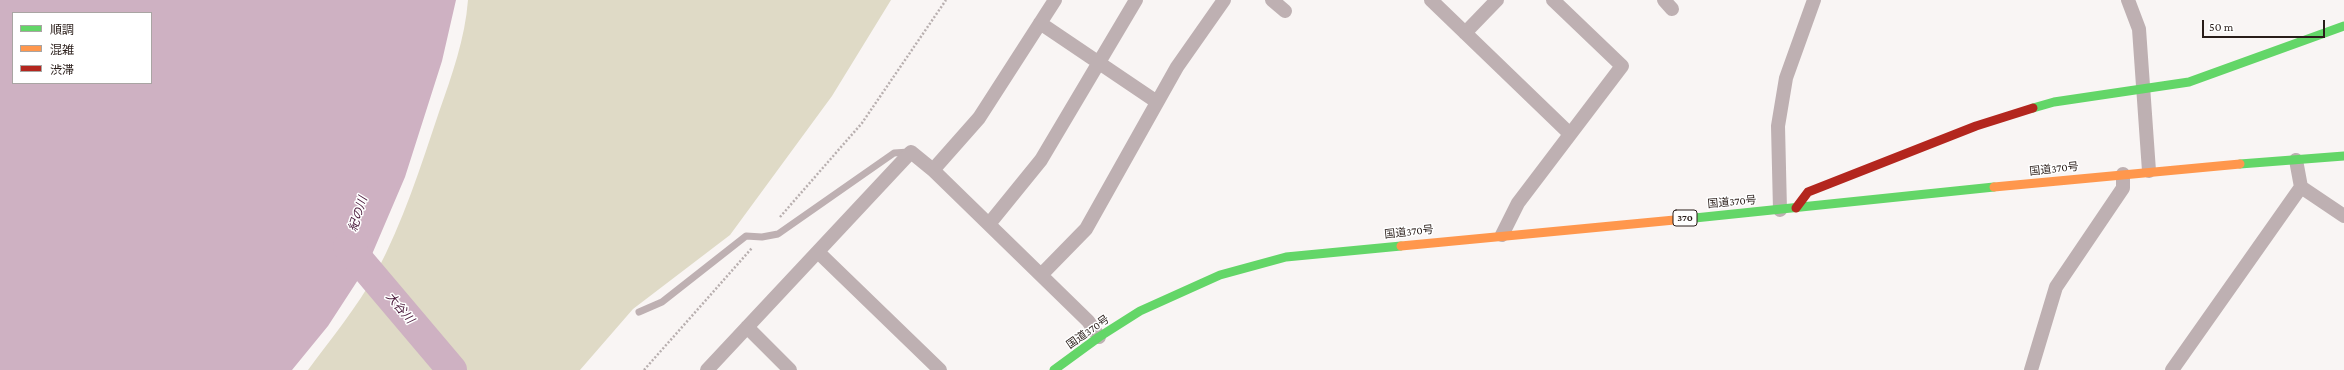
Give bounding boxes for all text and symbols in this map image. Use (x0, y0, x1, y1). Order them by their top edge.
legend (12, 12, 152, 84)
scale bar (2204, 12, 2327, 38)
text: 50 m (2209, 20, 2233, 34)
text: 順調 (50, 23, 74, 37)
text: 混雑 (50, 43, 74, 57)
text: 渋滞 (50, 63, 74, 77)
street label: 国道370号 (2029, 160, 2079, 178)
street label: 国道370号 (1707, 193, 1757, 211)
water label: 紀の川 (346, 195, 370, 233)
road number: 370 (1673, 210, 1697, 226)
street label: 国道370号 (1384, 223, 1434, 241)
water label: 大谷川 (383, 290, 417, 326)
street label: 国道370号 (1064, 312, 1112, 352)

